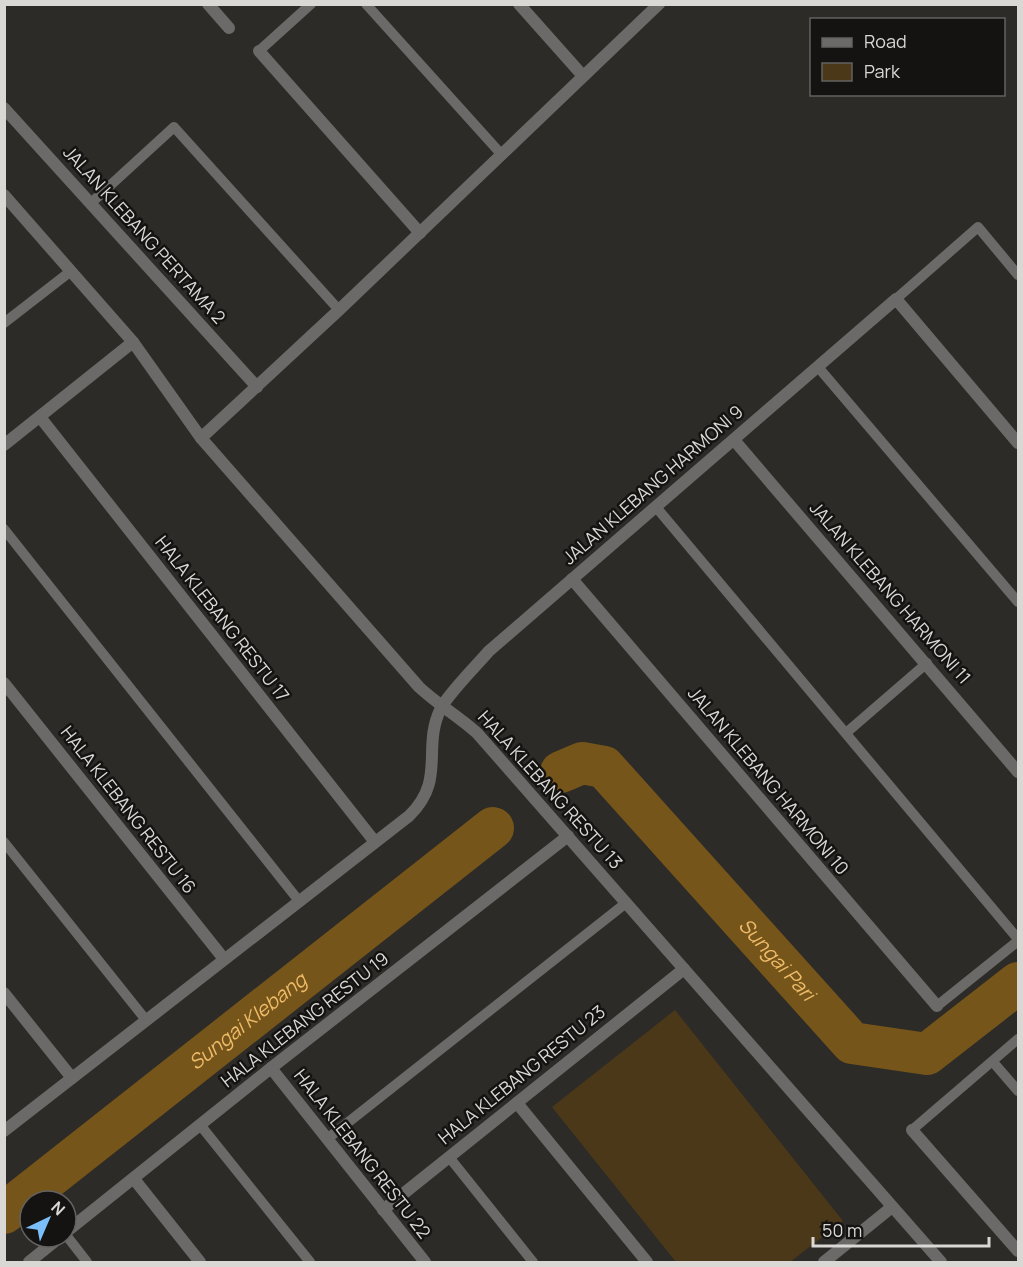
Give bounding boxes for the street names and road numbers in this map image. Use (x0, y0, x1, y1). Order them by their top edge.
street label: JALAN KLEBANG PERTAMA 2 (58, 140, 231, 328)
street label: JALAN KLEBANG HARMONI 9 (557, 399, 748, 569)
street label: JALAN KLEBANG HARMONI 11 (805, 496, 977, 689)
street label: HALA KLEBANG RESTU 17 (150, 530, 295, 706)
street label: JALAN KLEBANG HARMONI 10 (683, 681, 855, 879)
street label: HALA KLEBANG RESTU 13 (473, 705, 628, 874)
street label: HALA KLEBANG RESTU 16 (56, 721, 202, 898)
street label: HALA KLEBANG RESTU 19 (216, 946, 393, 1092)
street label: HALA KLEBANG RESTU 23 (433, 999, 610, 1149)
street label: HALA KLEBANG RESTU 22 (289, 1064, 437, 1243)

